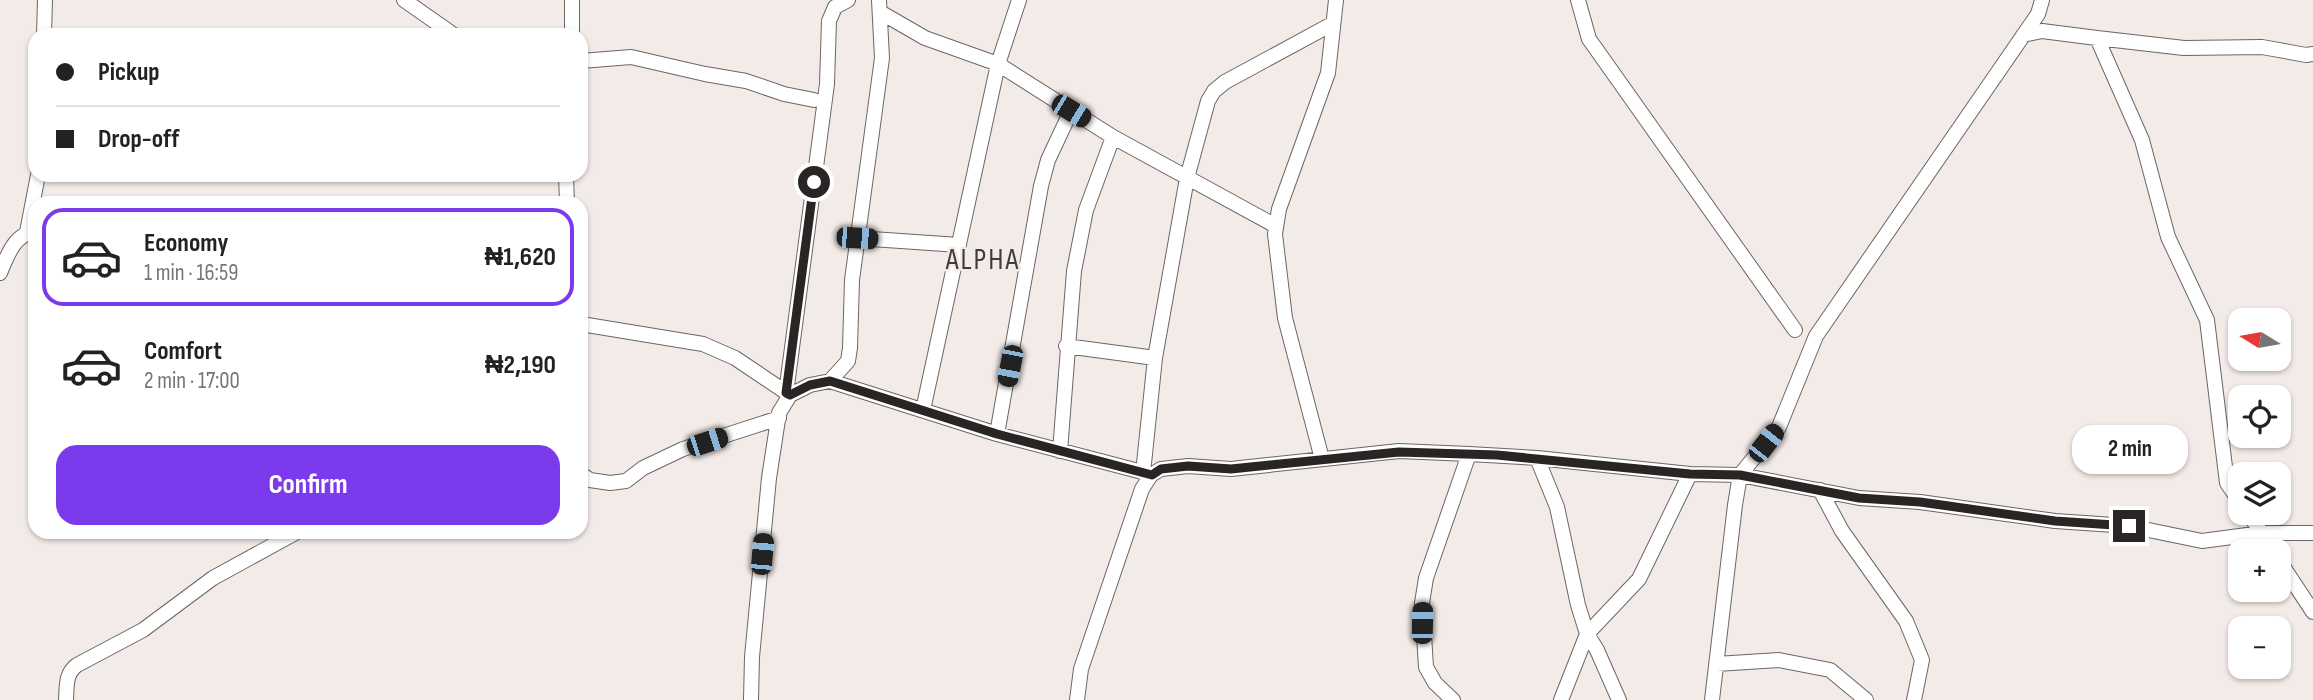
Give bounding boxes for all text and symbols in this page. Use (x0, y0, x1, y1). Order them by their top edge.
text: Pickup (98, 57, 160, 88)
car (1048, 91, 1095, 131)
text: Drop-off (98, 124, 179, 155)
route start (798, 166, 830, 198)
icon: car (60, 226, 123, 289)
car (836, 226, 879, 250)
text: Economy (144, 228, 228, 259)
text: ₦1,620 (484, 242, 556, 273)
district label: ALPHA (945, 242, 1020, 278)
text: 1 min · 16:59 (144, 259, 238, 287)
north arrow (2228, 308, 2291, 371)
map controls (2228, 308, 2291, 679)
icon: car (60, 334, 123, 397)
text: Comfort (144, 336, 222, 367)
car (996, 343, 1025, 389)
text: ₦2,190 (485, 350, 556, 381)
text: 2 min · 17:00 (144, 367, 240, 395)
button: locate (2228, 385, 2291, 448)
car (1745, 420, 1788, 466)
callout: 2 min (2071, 424, 2187, 474)
car (684, 426, 731, 458)
text: 2 min (2108, 435, 2152, 463)
button: Confirm (56, 445, 560, 525)
button: layers (2228, 462, 2291, 525)
route end (2113, 510, 2145, 542)
car (750, 532, 775, 576)
button: + (2228, 539, 2291, 602)
car (1412, 602, 1433, 644)
button: − (2228, 616, 2291, 679)

